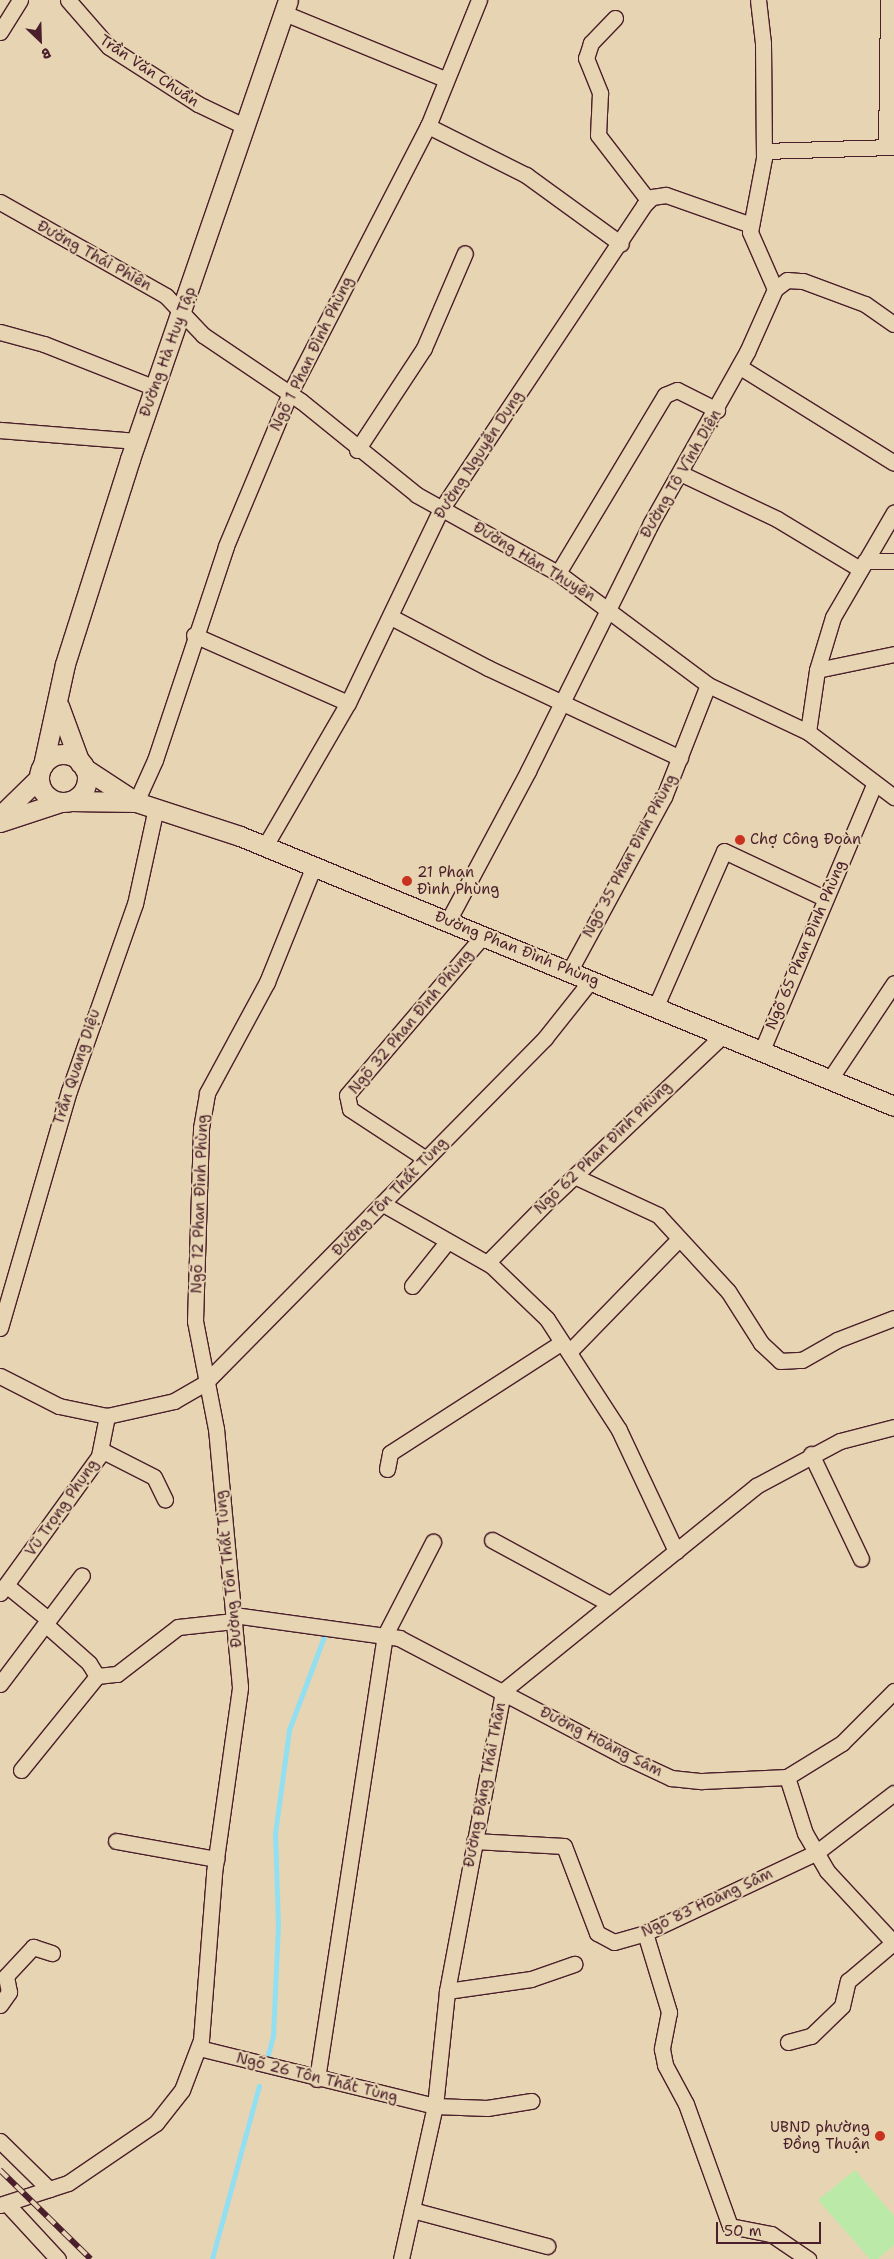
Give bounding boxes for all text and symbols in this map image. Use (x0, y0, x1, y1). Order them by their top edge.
north arrow (15, 15, 65, 65)
street label: Trần Văn Chuẩn (96, 31, 202, 111)
text: B (38, 44, 54, 64)
street label: Đường Thái Phiên (34, 217, 154, 295)
street label: Ngõ 1 Phan Đình Phùng (267, 274, 357, 434)
street label: Đường Hà Huy Tập (136, 285, 200, 419)
street label: Đường Nguyễn Dụng (431, 388, 527, 522)
street label: Đường Tô Vĩnh Diện (637, 407, 725, 541)
street label: Đường Hàn Thuyên (470, 518, 598, 606)
street label: Ngõ 35 Phan Đình Phùng (579, 771, 681, 941)
place label: Chợ Công Đoàn (750, 831, 861, 849)
marker: Chợ Công Đoàn (734, 834, 746, 846)
street label: Ngõ 65 Phan Đình Phùng (762, 857, 850, 1033)
place label: 21 Phan Đình Phùng (417, 863, 500, 898)
marker: 21 Phan Đình Phùng (401, 875, 413, 887)
street label: Đường Phan Đình Phùng (432, 908, 602, 990)
street label: Ngõ 32 Phan Đình Phùng (345, 946, 477, 1098)
street label: Trần Quang Diệu (50, 1007, 104, 1127)
street label: Ngõ 62 Phan Đình Phùng (531, 1078, 675, 1218)
street label: Ngõ 12 Phan Đình Phùng (188, 1114, 212, 1294)
street label: Đường Tôn Thất Tùng (329, 1134, 451, 1260)
street label: Vũ Trọng Phụng (22, 1456, 102, 1560)
street label: Đường Tôn Thất Tùng (212, 1489, 246, 1649)
street label: Đường Đặng Thái Thân (460, 1701, 510, 1869)
street label: Đường Hoàng Sâm (537, 1703, 665, 1781)
street label: Ngõ 83 Hoàng Sâm (638, 1865, 776, 1941)
street label: Ngõ 26 Tôn Thất Tùng (234, 2049, 400, 2107)
place label: UBND phường Đồng Thuận (770, 2118, 870, 2153)
marker: UBND phường Đồng Thuận (874, 2130, 886, 2142)
scale bar (719, 2212, 824, 2244)
text: 50 m (724, 2221, 762, 2241)

